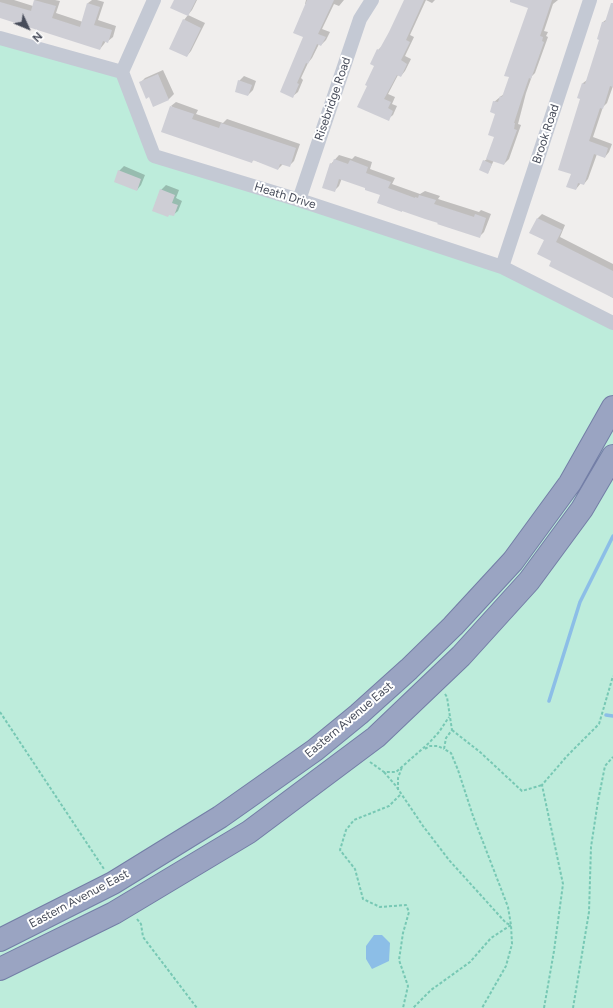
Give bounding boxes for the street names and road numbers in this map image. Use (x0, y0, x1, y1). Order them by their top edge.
street label: Risebridge Road (312, 55, 354, 143)
street label: Brook Road (530, 102, 562, 166)
street label: Heath Drive (252, 180, 318, 212)
street label: Eastern Avenue East (302, 679, 396, 761)
street label: Eastern Avenue East (27, 867, 131, 931)

